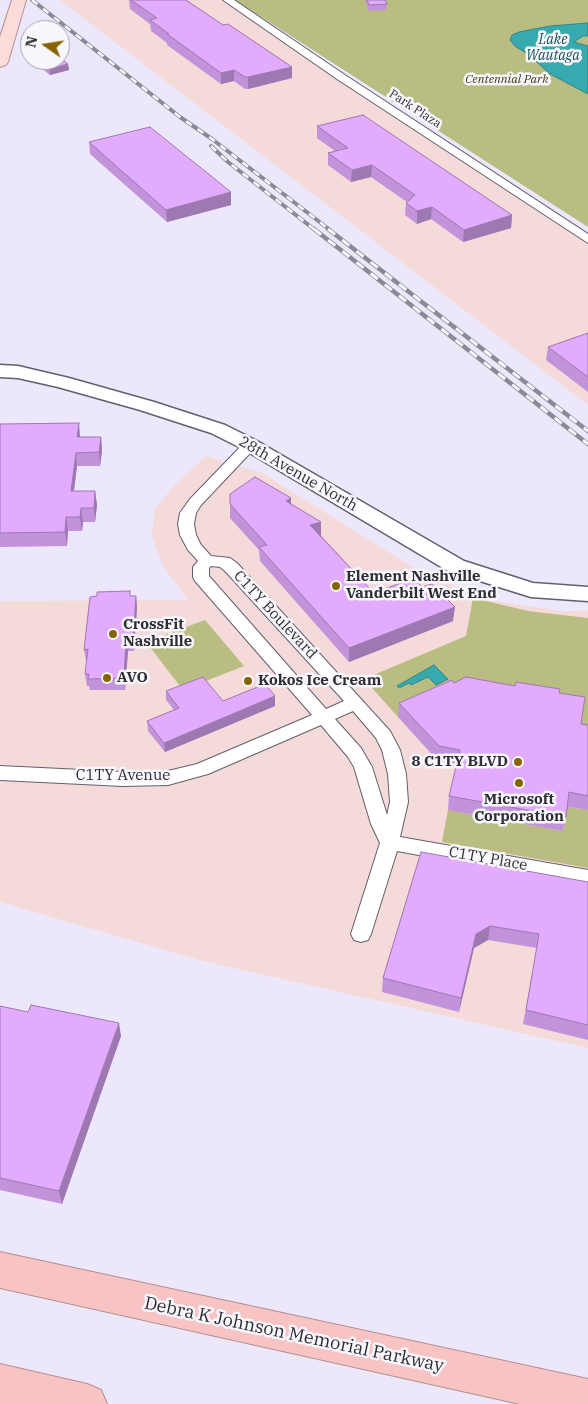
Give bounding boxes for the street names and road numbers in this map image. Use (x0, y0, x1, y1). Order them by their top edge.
street label: Park Plaza (386, 87, 444, 131)
street label: 28th Avenue North (236, 433, 360, 515)
street label: C1TY Boulevard (230, 567, 320, 663)
street label: C1TY Avenue (76, 767, 170, 785)
street label: C1TY Place (447, 843, 529, 875)
street label: Debra K Johnson Memorial Parkway (142, 1293, 446, 1377)

